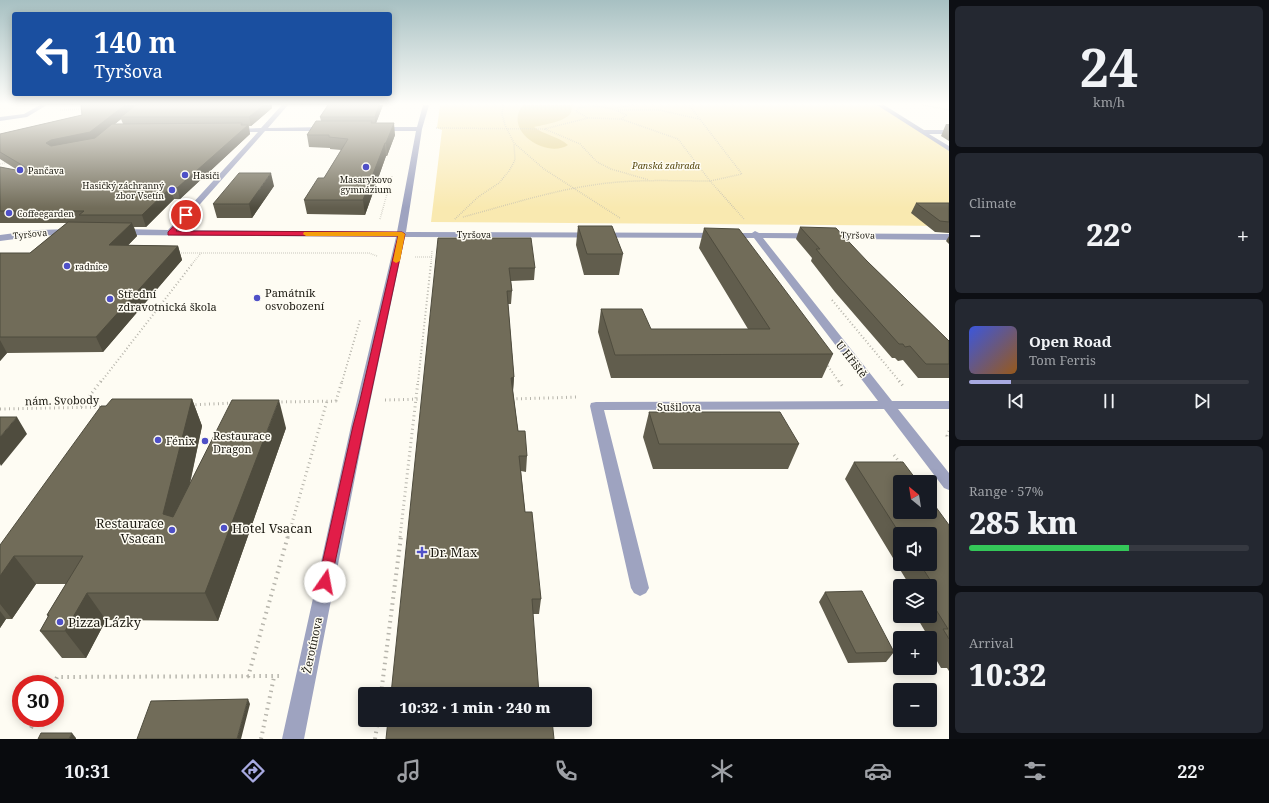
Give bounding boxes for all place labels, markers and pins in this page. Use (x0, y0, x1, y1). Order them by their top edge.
marker: Masarykovo gymnázium (361, 162, 371, 172)
place label: Pančava (28, 164, 64, 177)
marker: Pančava (15, 165, 25, 175)
place label: Hasiči (193, 169, 220, 182)
marker: Hasiči (180, 170, 190, 180)
place label: Masarykovo gymnázium (340, 173, 392, 196)
place label: Hasičký záchranný zbor Vsetín (82, 179, 165, 202)
marker: Hasičký záchranný zbor Vsetín (167, 185, 177, 195)
pin (169, 198, 203, 232)
place label: Coffeegarden (17, 207, 74, 220)
marker: Coffeegarden (4, 208, 14, 218)
place label: radnice (75, 260, 108, 273)
marker: radnice (62, 261, 72, 271)
place label: Památník osvobození (265, 285, 325, 313)
place label: Střední zdravotnická škola (118, 286, 217, 314)
marker: Památník osvobození (252, 293, 262, 303)
marker: Střední zdravotnická škola (105, 294, 115, 304)
place label: Restaurace Dragon (213, 428, 271, 456)
place label: Fénix (166, 433, 196, 448)
marker: Fénix (153, 435, 163, 445)
marker: Restaurace Dragon (200, 436, 210, 446)
place label: Restaurace Vsacan (96, 514, 165, 547)
place label: Hotel Vsacan (232, 519, 313, 537)
marker: Hotel Vsacan (219, 523, 229, 533)
marker: Restaurace Vsacan (167, 525, 177, 535)
place label: Dr. Max (430, 543, 478, 561)
marker: Dr. Max (417, 547, 427, 557)
place label: Pizza Lázky (68, 613, 142, 631)
marker: Pizza Lázky (55, 617, 65, 627)

